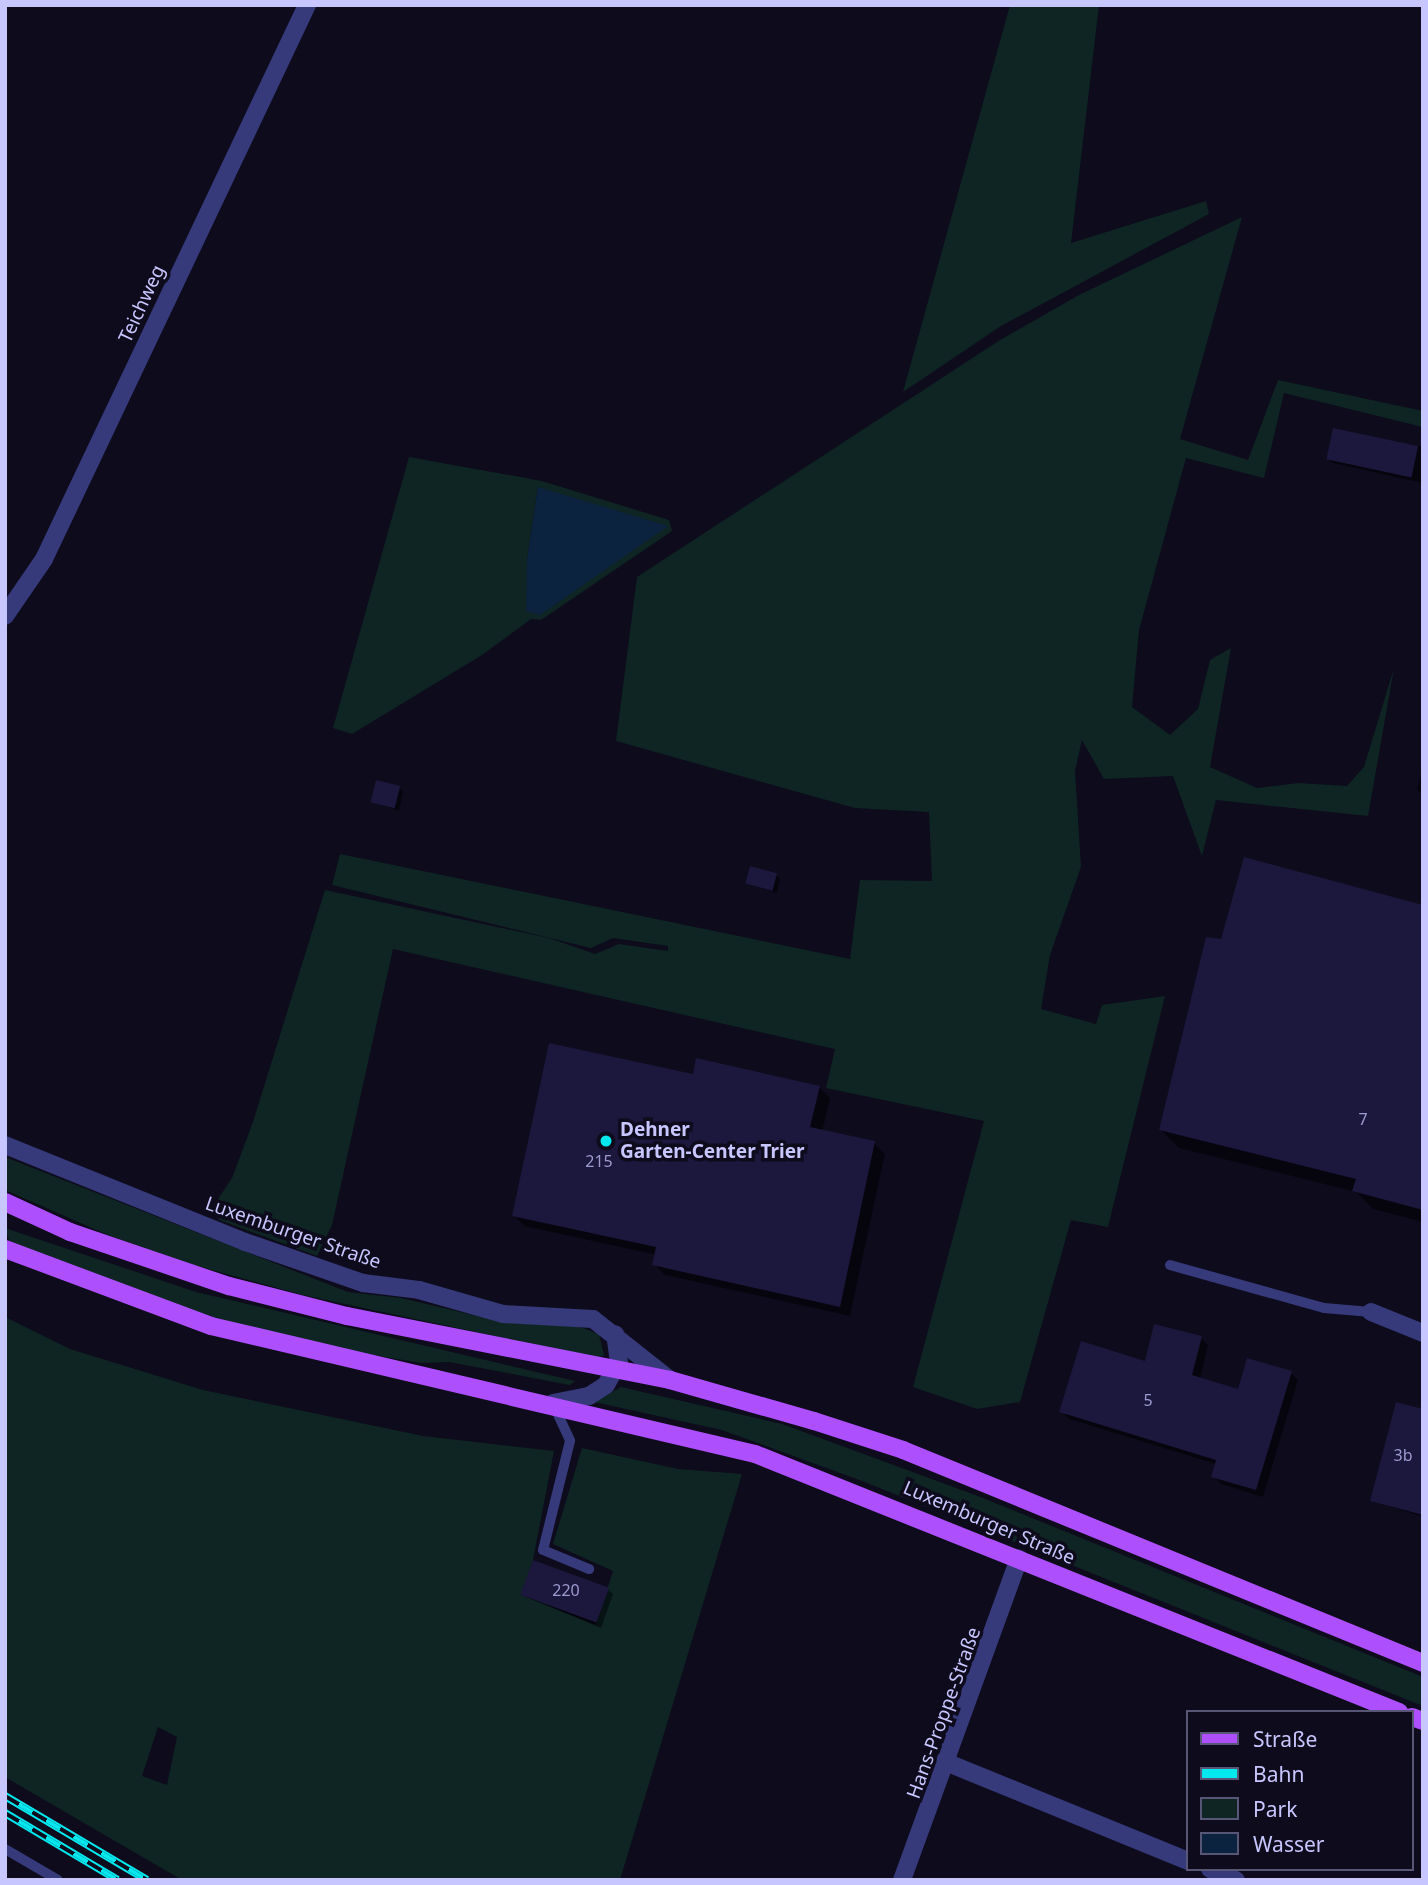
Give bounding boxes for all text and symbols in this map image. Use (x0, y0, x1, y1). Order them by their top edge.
street label: Teichweg (114, 262, 170, 346)
house number: 7 (1358, 1109, 1368, 1129)
place label: Dehner Garten-Center Trier (620, 1119, 805, 1163)
marker: Dehner Garten-Center Trier (598, 1133, 614, 1149)
house number: 215 (585, 1151, 613, 1171)
street label: Luxemburger Straße (202, 1192, 384, 1274)
house number: 5 (1143, 1390, 1153, 1410)
house number: 3b (1394, 1445, 1412, 1465)
street label: Luxemburger Straße (900, 1477, 1078, 1569)
house number: 220 (552, 1580, 580, 1600)
street label: Hans-Proppe-Straße (902, 1624, 986, 1802)
legend (1186, 1710, 1414, 1871)
text: Straße (1253, 1725, 1317, 1753)
text: Bahn (1253, 1760, 1304, 1788)
text: Park (1253, 1795, 1297, 1823)
text: Wasser (1253, 1830, 1325, 1858)

